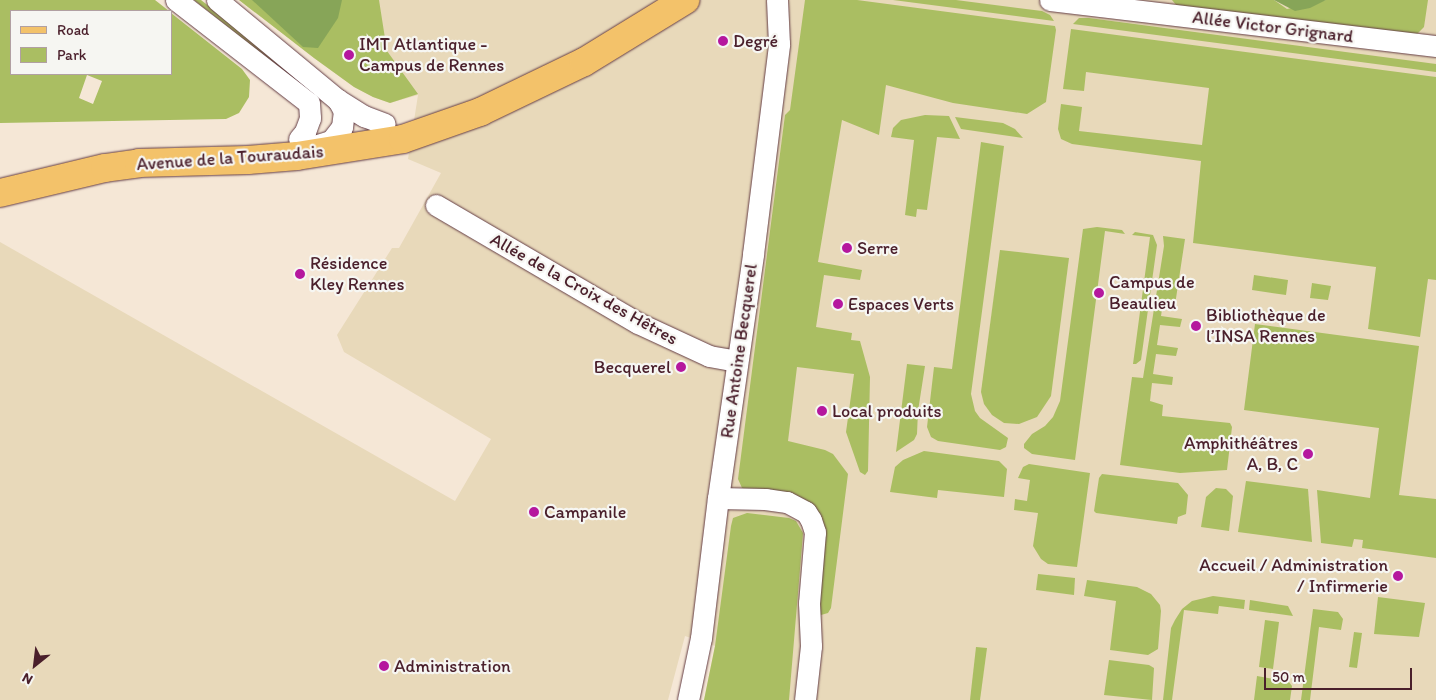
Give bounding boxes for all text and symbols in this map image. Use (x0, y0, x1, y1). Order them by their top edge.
street label: Allée Victor Grignard (1191, 6, 1355, 48)
legend (10, 10, 172, 75)
text: Road (57, 21, 89, 39)
place label: Degré (733, 30, 778, 52)
place label: IMT Atlantique - Campus de Rennes (359, 34, 504, 76)
marker: Degré (717, 35, 729, 47)
text: Park (57, 46, 87, 64)
marker: IMT Atlantique - Campus de Rennes (343, 49, 355, 61)
street label: Avenue de la Touraudais (136, 141, 324, 175)
street label: Allée de la Croix des Hêtres (487, 228, 681, 350)
place label: Serre (857, 237, 898, 259)
marker: Serre (841, 242, 853, 254)
place label: Résidence Kley Rennes (310, 253, 403, 296)
street label: Rue Antoine Becquerel (716, 262, 762, 440)
marker: Résidence Kley Rennes (294, 268, 306, 280)
place label: Campus de Beaulieu (1109, 272, 1194, 314)
marker: Campus de Beaulieu (1093, 287, 1105, 299)
place label: Espaces Verts (848, 293, 954, 315)
marker: Espaces Verts (832, 298, 844, 310)
place label: Bibliothèque de l’INSA Rennes (1206, 305, 1326, 348)
marker: Bibliothèque de l’INSA Rennes (1190, 320, 1202, 332)
place label: Becquerel (594, 356, 671, 378)
marker: Becquerel (675, 361, 687, 373)
place label: Local produits (832, 400, 941, 422)
marker: Local produits (816, 405, 828, 417)
place label: Amphithéâtres A, B, C (1184, 433, 1298, 476)
marker: Amphithéâtres A, B, C (1302, 448, 1314, 460)
place label: Campanile (544, 501, 626, 523)
marker: Campanile (528, 506, 540, 518)
place label: Accueil / Administration / Infirmerie (1199, 555, 1388, 598)
marker: Accueil / Administration / Infirmerie (1392, 570, 1404, 582)
north arrow (10, 640, 60, 690)
place label: Administration (394, 655, 511, 677)
scale bar (1266, 658, 1414, 690)
marker: Administration (378, 660, 390, 672)
text: 50 m (1272, 668, 1305, 686)
text: N (19, 669, 36, 688)

